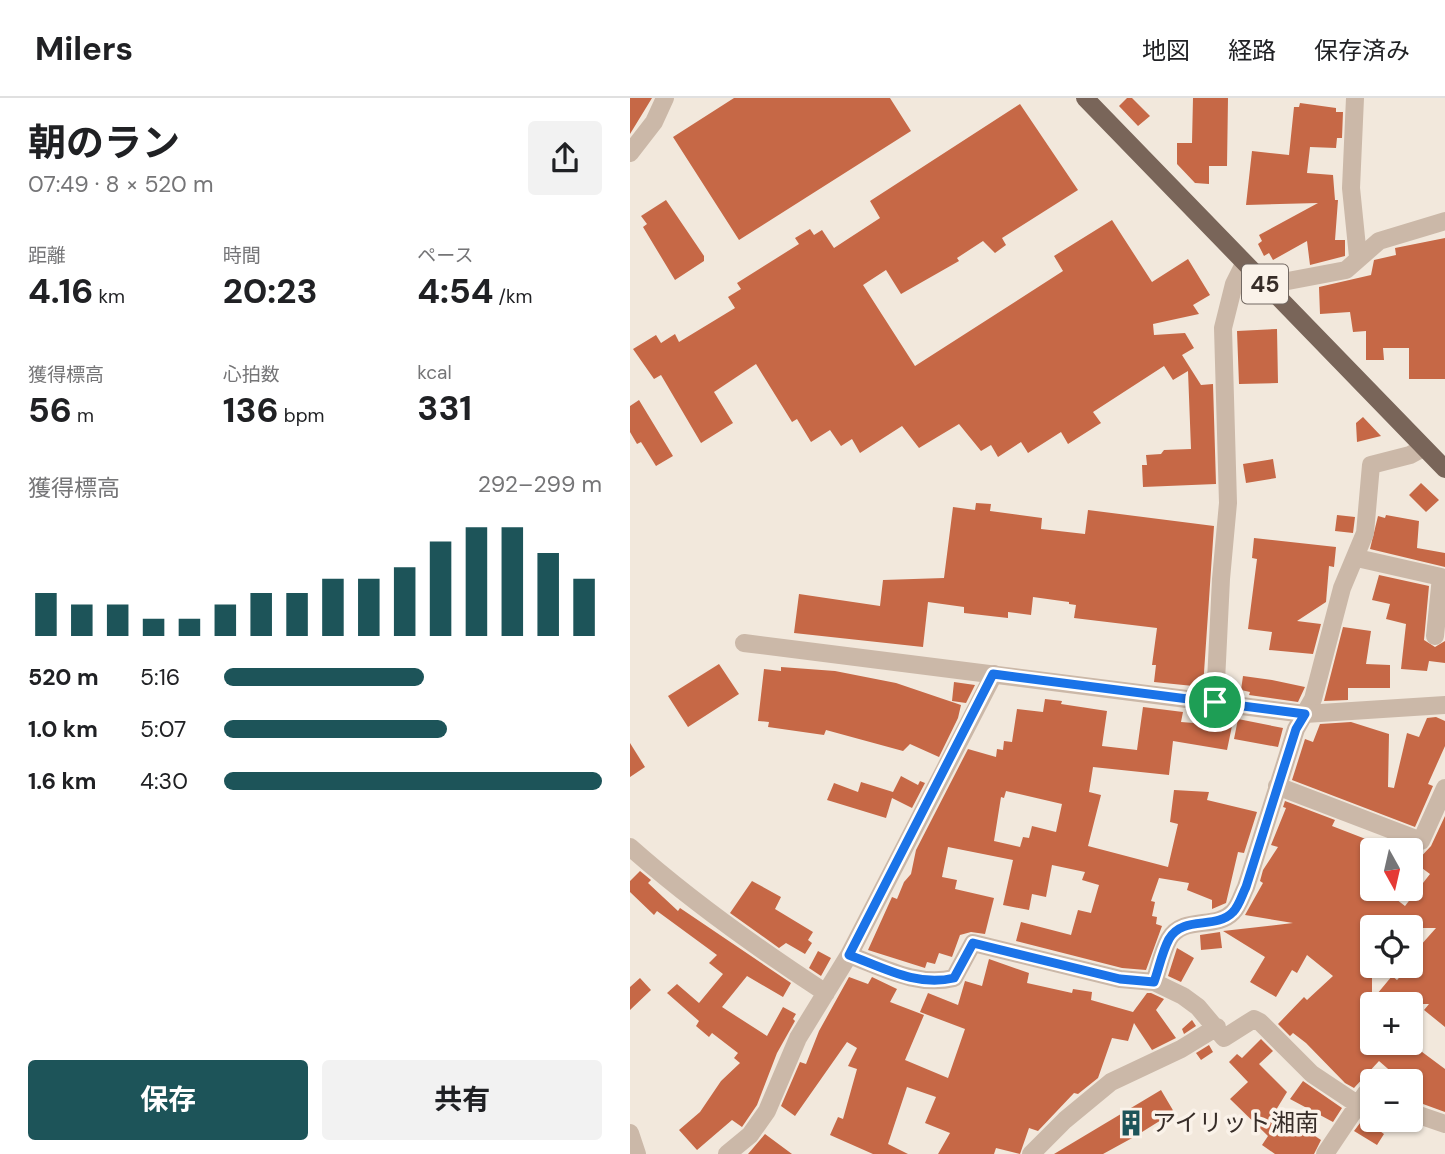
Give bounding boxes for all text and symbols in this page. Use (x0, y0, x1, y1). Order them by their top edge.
text: Milers (35, 27, 133, 70)
text: 地図 (1142, 35, 1190, 66)
text: 経路 (1228, 35, 1276, 66)
text: 保存済み (1314, 35, 1410, 66)
text: 朝のラン (28, 118, 180, 168)
button: share (528, 121, 602, 195)
text: 07:49 · 8 × 520 m (28, 169, 213, 199)
text: 距離 (28, 243, 66, 268)
text: 時間 (223, 243, 261, 268)
text: ペース (417, 243, 473, 268)
road number: 45 (1242, 265, 1288, 304)
text: 4.16 (28, 268, 93, 314)
text: 20:23 (223, 268, 318, 314)
text: 4:54 (417, 268, 494, 314)
text: km (93, 284, 125, 309)
text: /km (494, 284, 533, 309)
text: kcal (417, 360, 452, 385)
text: 獲得標高 (28, 362, 104, 387)
text: 心拍数 (223, 362, 280, 387)
text: 331 (417, 385, 472, 431)
text: 56 (28, 387, 72, 433)
text: 136 (223, 387, 279, 433)
text: m (72, 403, 94, 428)
text: bpm (279, 403, 324, 428)
text: 292–299 m (478, 469, 602, 499)
text: 獲得標高 (28, 473, 120, 503)
text: 520 m (28, 662, 99, 692)
text: 5:16 (140, 662, 180, 692)
pin (1185, 672, 1245, 732)
icon: arrive (1196, 683, 1234, 721)
text: 1.0 km (28, 714, 98, 744)
text: 5:07 (140, 714, 186, 744)
text: 1.6 km (28, 766, 96, 796)
text: 4:30 (140, 766, 188, 796)
north arrow (1360, 838, 1423, 901)
map controls (1360, 838, 1423, 1132)
button: locate (1360, 915, 1423, 978)
button: + (1360, 992, 1423, 1055)
button: 保存 (28, 1060, 308, 1140)
button: 共有 (322, 1060, 602, 1140)
button: − (1360, 1069, 1423, 1132)
place label: アイリット湘南 (1152, 1107, 1319, 1138)
building icon: アイリット湘南 (1116, 1108, 1146, 1138)

